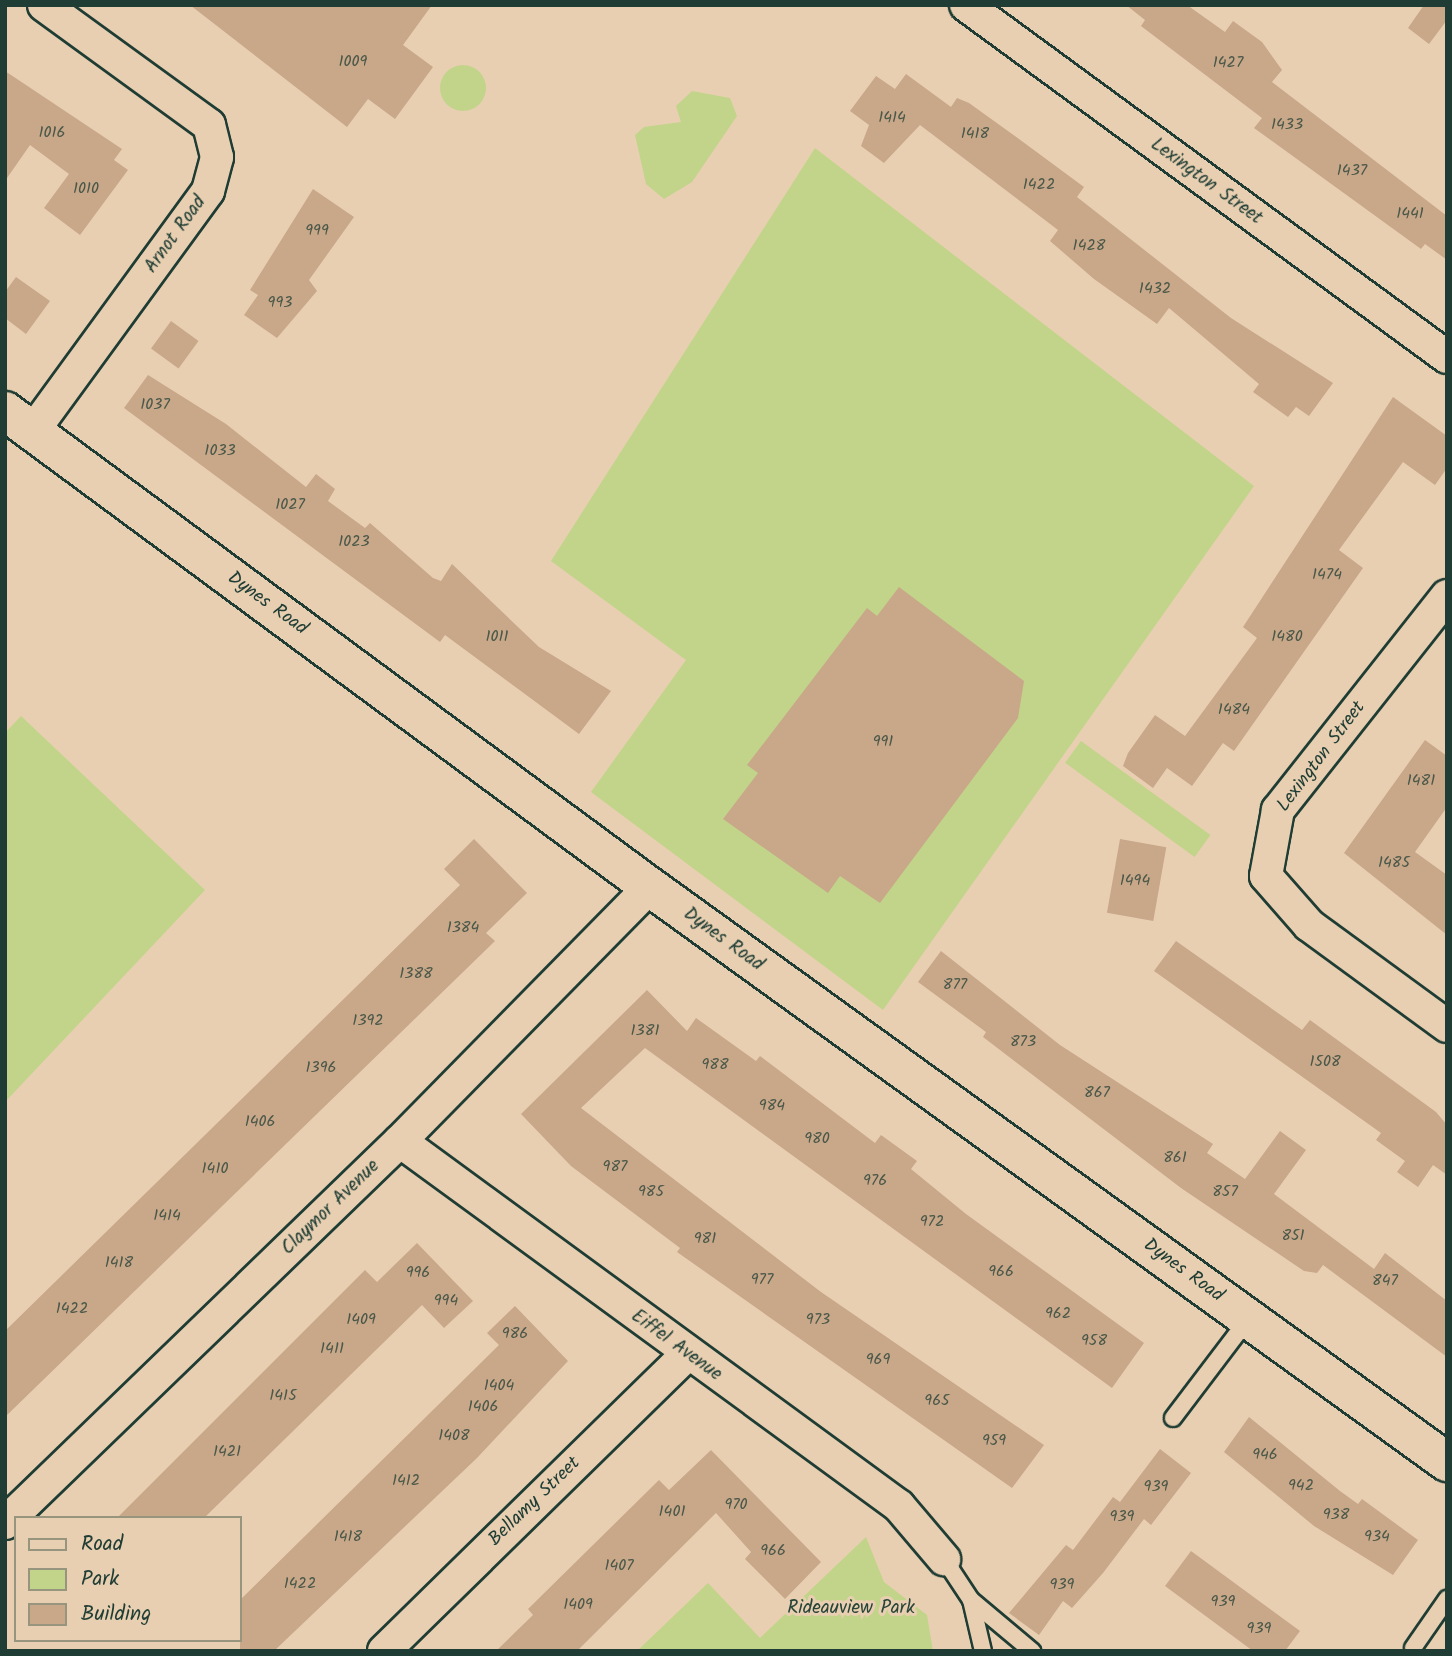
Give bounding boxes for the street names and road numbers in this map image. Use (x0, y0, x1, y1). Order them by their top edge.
street label: Lexington Street (1146, 134, 1266, 230)
street label: Arnot Road (140, 192, 212, 278)
street label: Dynes Road (222, 567, 312, 641)
street label: Lexington Street (1273, 697, 1371, 817)
street label: Dynes Road (678, 903, 768, 977)
street label: Claymor Avenue (277, 1156, 385, 1260)
street label: Dynes Road (1138, 1234, 1228, 1308)
street label: Eiffel Avenue (626, 1305, 726, 1387)
street label: Bellamy Street (484, 1453, 586, 1551)

